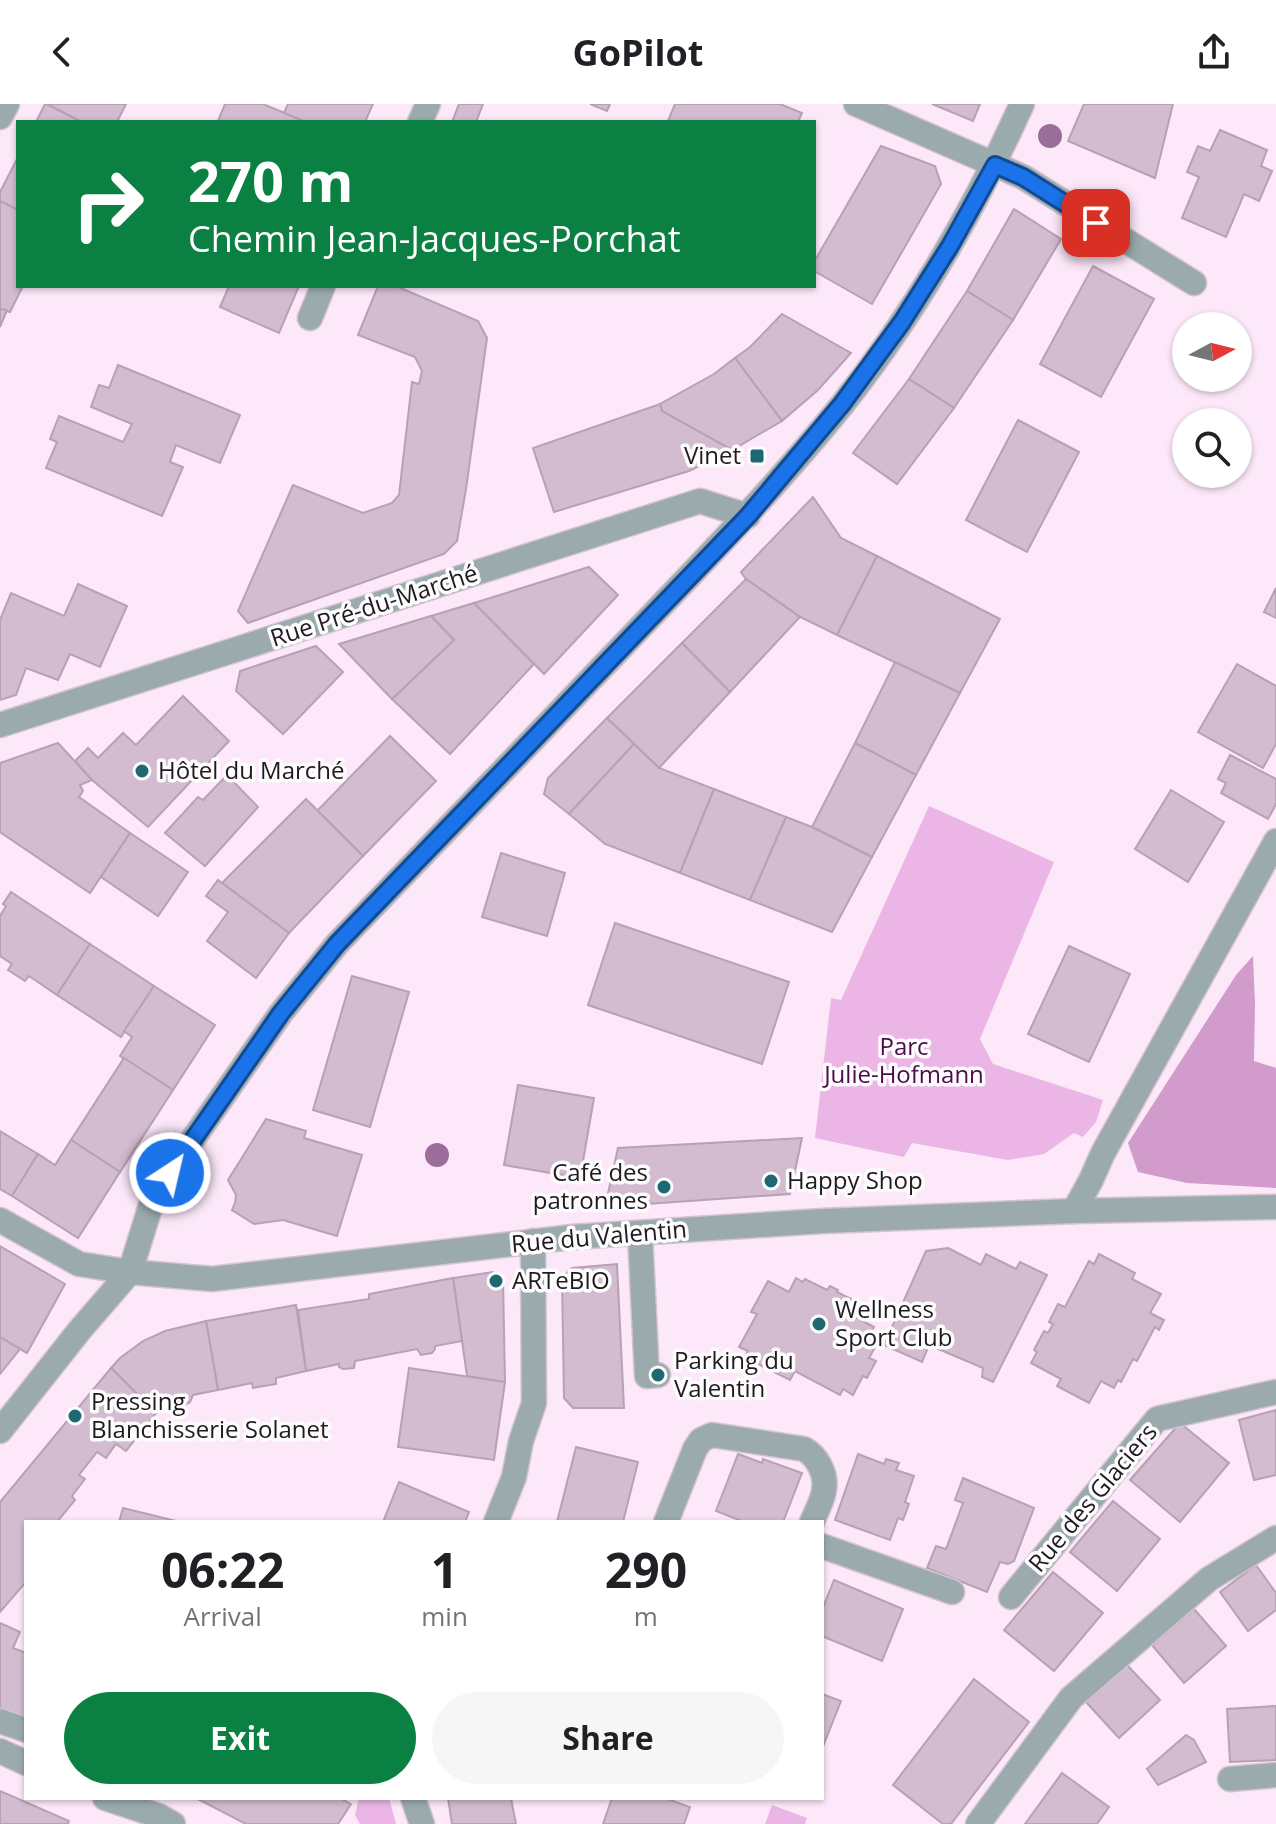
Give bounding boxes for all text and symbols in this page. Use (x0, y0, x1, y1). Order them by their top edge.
text: GoPilot (573, 28, 703, 77)
icon: back (40, 30, 84, 74)
icon: share (1192, 30, 1236, 74)
text: 270 m (188, 142, 354, 218)
icon: right (56, 152, 160, 256)
pin (1062, 189, 1130, 257)
icon: arrive (1074, 201, 1118, 245)
text: Chemin Jean-Jacques-Porchat (188, 214, 681, 263)
north arrow (1172, 312, 1252, 392)
map controls (1172, 312, 1252, 488)
button: search (1172, 408, 1252, 488)
place label: Vinet (684, 438, 741, 471)
marker: Vinet (748, 447, 766, 465)
street label: Rue Pré-du-Marché (266, 555, 481, 654)
place label: Hôtel du Marché (158, 753, 345, 786)
marker: Hôtel du Marché (133, 762, 151, 780)
park label: Parc Julie-Hofmann (822, 1029, 984, 1090)
position arrow (128, 1131, 212, 1215)
place label: Café des patronnes (533, 1155, 648, 1216)
place label: Happy Shop (787, 1163, 923, 1196)
marker: Happy Shop (762, 1172, 780, 1190)
marker: Café des patronnes (655, 1178, 673, 1196)
street label: Rue du Valentin (510, 1211, 688, 1260)
place label: ARTeBIO (512, 1263, 610, 1296)
marker: ARTeBIO (487, 1272, 505, 1290)
place label: Wellness Sport Club (835, 1292, 952, 1353)
marker: Wellness Sport Club (810, 1315, 828, 1333)
place label: Parking du Valentin (674, 1343, 794, 1404)
marker: Parking du Valentin (649, 1366, 667, 1384)
place label: Pressing Blanchisserie Solanet (91, 1384, 329, 1445)
marker: Pressing Blanchisserie Solanet (66, 1407, 84, 1425)
street label: Rue des Glaciers (1020, 1416, 1164, 1578)
text: 06:22 (161, 1537, 284, 1602)
text: 1 (431, 1537, 458, 1602)
text: 290 (605, 1537, 687, 1602)
text: Arrival (183, 1598, 262, 1634)
text: min (421, 1598, 468, 1634)
text: m (634, 1598, 658, 1634)
button: Exit (64, 1692, 416, 1784)
button: Share (432, 1692, 784, 1784)

